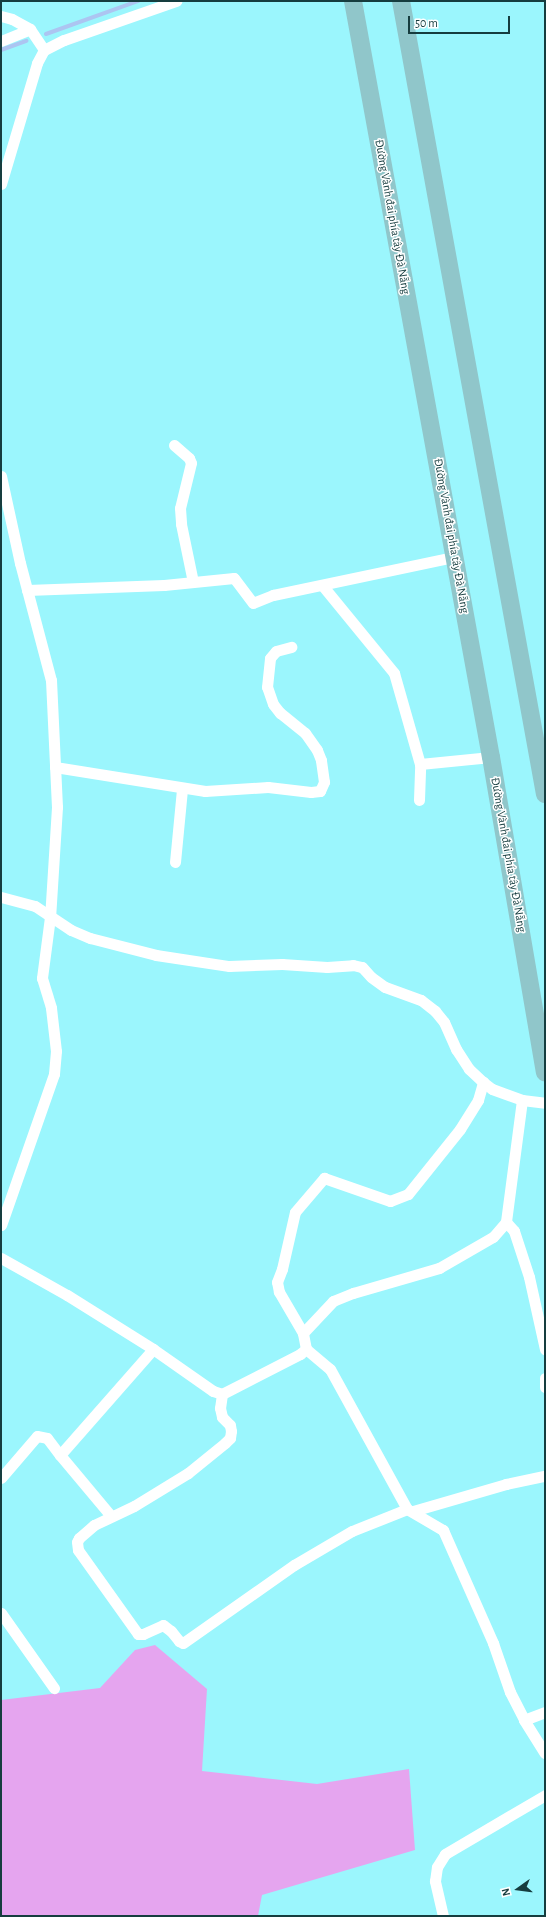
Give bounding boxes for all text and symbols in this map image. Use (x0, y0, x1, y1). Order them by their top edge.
scale bar (410, 8, 512, 34)
text: 50 m (415, 17, 438, 29)
street label: Đường Vành đai phía tây Đà Nẵng (371, 138, 413, 296)
street label: Đường Vành đai phía tây Đà Nẵng (430, 457, 472, 615)
street label: Đường Vành đai phía tây Đà Nẵng (487, 776, 529, 934)
north arrow (498, 1869, 538, 1909)
text: N (500, 1887, 512, 1897)

